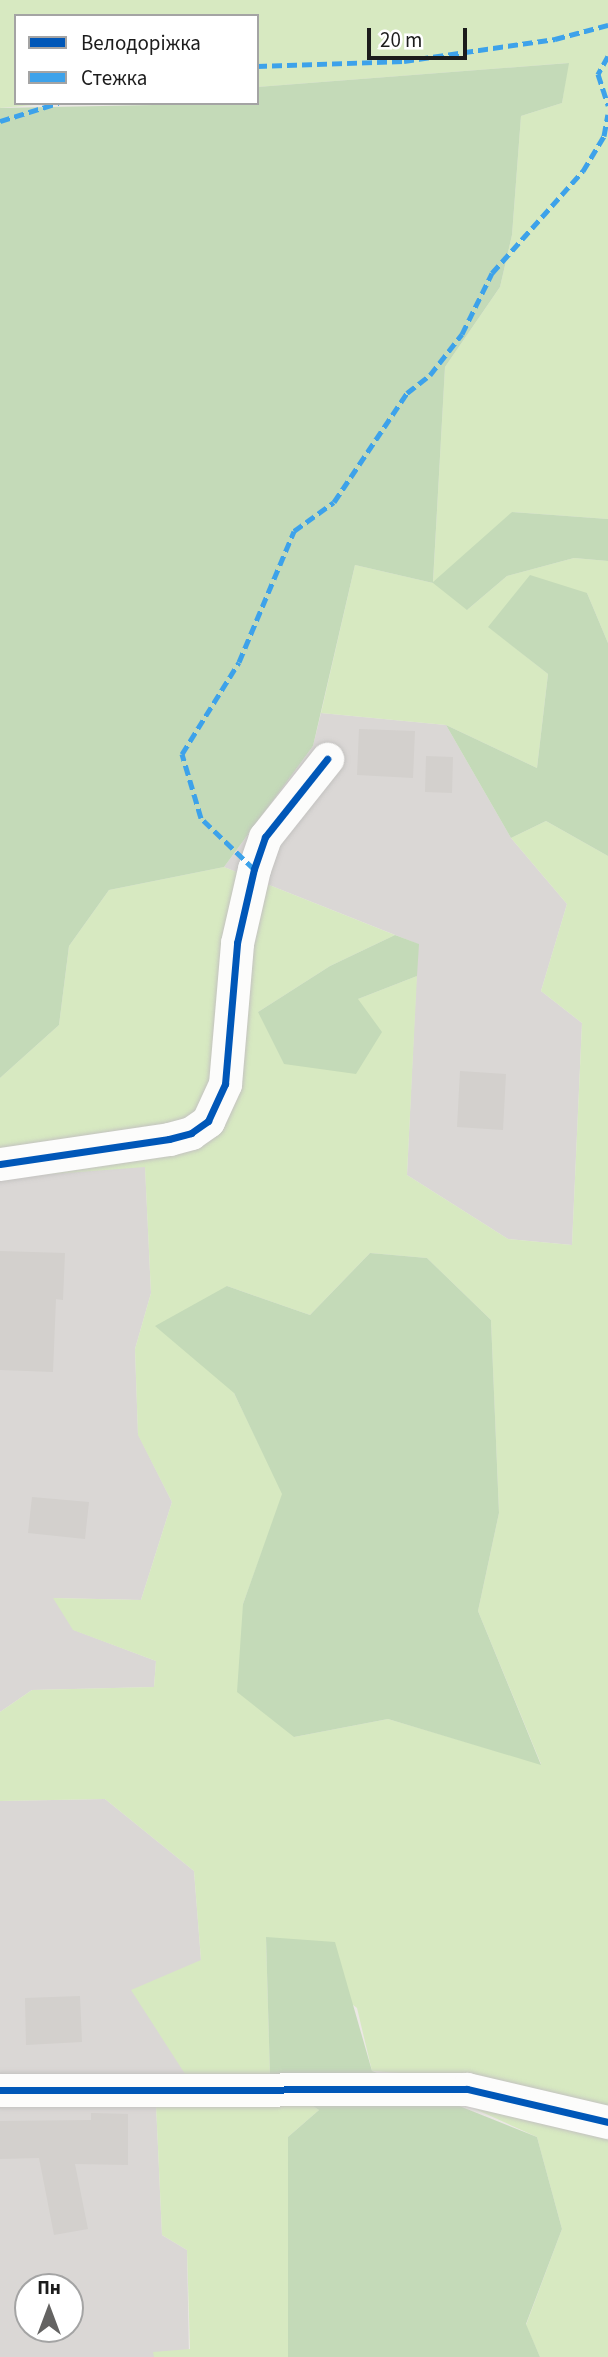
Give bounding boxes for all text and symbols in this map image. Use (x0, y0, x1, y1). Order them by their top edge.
legend (14, 14, 259, 105)
scale bar (370, 14, 470, 58)
text: 20 m (380, 25, 422, 55)
text: Велодоріжка (81, 28, 201, 58)
text: Стежка (81, 63, 147, 93)
north arrow (14, 2273, 84, 2343)
text: Пн (37, 2275, 61, 2302)

